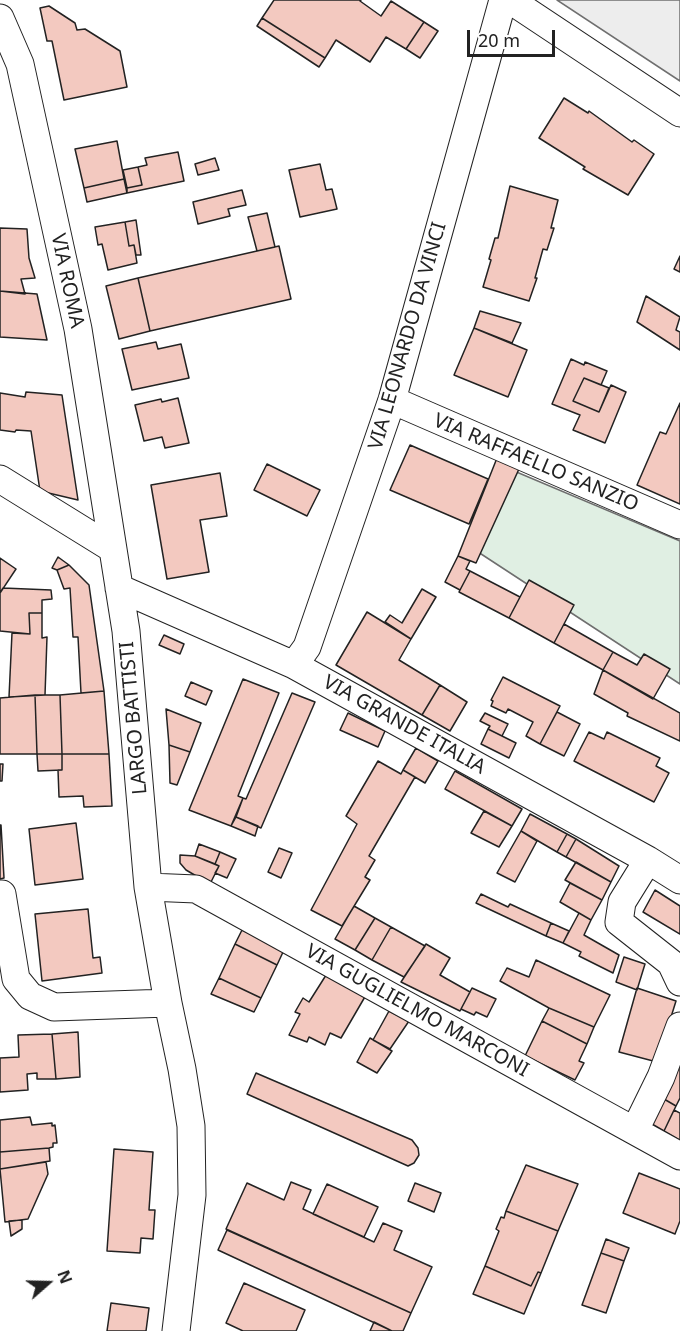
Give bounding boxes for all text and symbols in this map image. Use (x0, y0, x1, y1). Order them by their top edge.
scale bar (470, 18, 558, 56)
text: 20 m (478, 28, 520, 52)
street label: VIA LEONARDO DA VINCI (364, 220, 452, 452)
street label: VIA ROMA (45, 232, 89, 330)
street label: VIA RAFFAELLO SANZIO (430, 409, 642, 517)
street label: LARGO BATTISTI (115, 640, 153, 796)
street label: VIA GRANDE ITALIA (319, 670, 489, 780)
street label: VIA GUGLIELMO MARCONI (301, 940, 533, 1082)
north arrow (18, 1253, 78, 1313)
text: N (52, 1267, 77, 1287)

